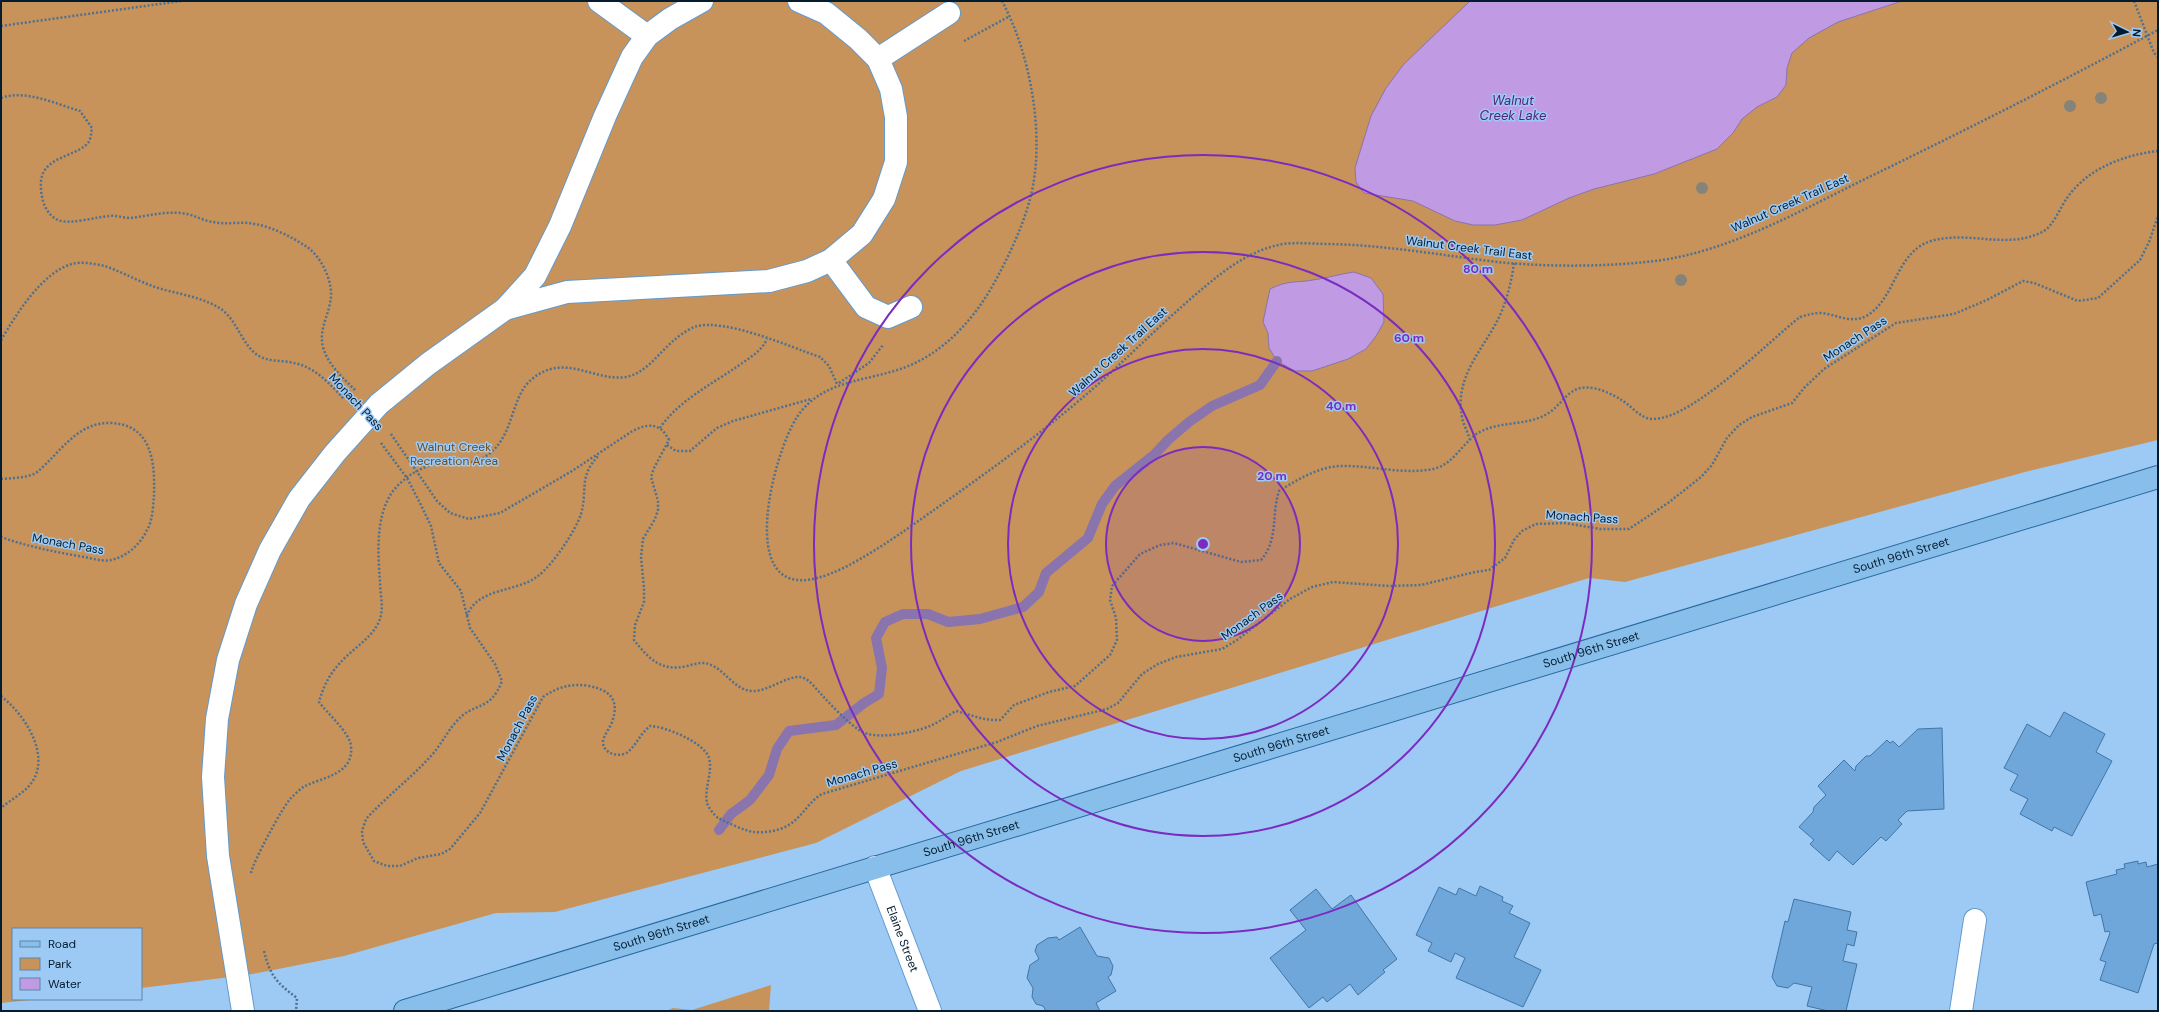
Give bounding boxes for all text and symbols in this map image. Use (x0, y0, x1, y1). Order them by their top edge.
north arrow (2107, 12, 2147, 52)
text: N (2130, 28, 2144, 37)
water label: Walnut Creek Lake (1480, 92, 1546, 124)
street label: Walnut Creek Trail East (1729, 170, 1852, 236)
street label: Walnut Creek Trail East (1405, 232, 1533, 264)
text: 80 m (1463, 261, 1493, 277)
street label: Walnut Creek Trail East (1065, 303, 1171, 400)
street label: Monach Pass (1820, 312, 1890, 366)
text: 60 m (1394, 330, 1424, 346)
street label: Monach Pass (325, 370, 387, 434)
text: 40 m (1326, 398, 1356, 414)
park label: Walnut Creek Recreation Area (410, 439, 498, 469)
text: 20 m (1257, 468, 1287, 484)
street label: Monach Pass (1545, 506, 1619, 528)
street label: Monach Pass (31, 530, 105, 558)
street label: South 96th Street (1851, 533, 1951, 577)
centre of rings (1196, 537, 1210, 551)
street label: Monach Pass (1218, 588, 1286, 644)
street label: South 96th Street (1541, 627, 1642, 672)
street label: Monach Pass (493, 692, 541, 764)
street label: South 96th Street (1231, 722, 1332, 766)
street label: Monach Pass (825, 755, 899, 791)
street label: South 96th Street (921, 816, 1022, 861)
street label: Elaine Street (883, 903, 923, 975)
street label: South 96th Street (611, 911, 712, 955)
legend (12, 928, 142, 1000)
text: Road (48, 936, 76, 952)
text: Park (48, 956, 72, 972)
text: Water (48, 976, 82, 992)

